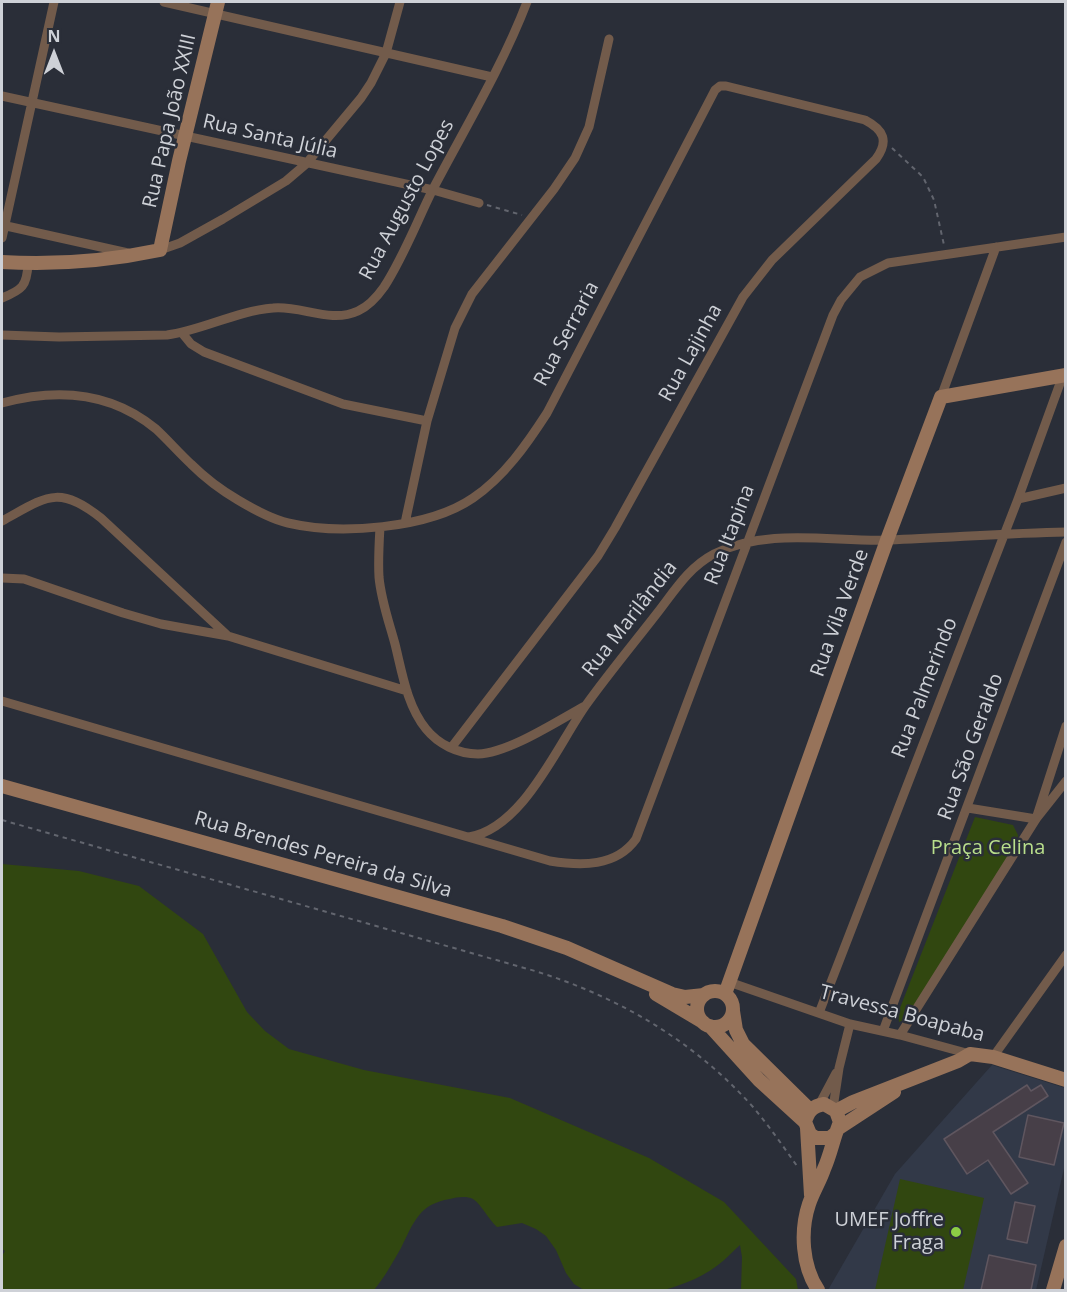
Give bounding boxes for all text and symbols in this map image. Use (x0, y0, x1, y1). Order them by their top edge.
north arrow (24, 24, 84, 84)
text: N (47, 25, 61, 47)
street label: Rua Papa João XXIII (138, 31, 202, 211)
street label: Rua Santa Júlia (200, 110, 340, 164)
street label: Rua Augusto Lopes (355, 116, 459, 284)
street label: Rua Serraria (529, 278, 605, 390)
street label: Rua Lajinha (654, 300, 728, 406)
street label: Rua Itapina (700, 481, 760, 589)
street label: Rua Vila Verde (806, 546, 874, 680)
street label: Rua Marilândia (577, 556, 683, 682)
street label: Rua Palmerindo (887, 614, 963, 762)
street label: Rua São Geraldo (933, 670, 1009, 824)
street label: Rua Brendes Pereira da Silva (192, 807, 454, 903)
park label: Praça Celina (931, 836, 1045, 860)
street label: Travessa Boapaba (817, 980, 987, 1048)
place label: UMEF Joffre Fraga (835, 1208, 944, 1255)
marker: UMEF Joffre Fraga (949, 1225, 963, 1239)

